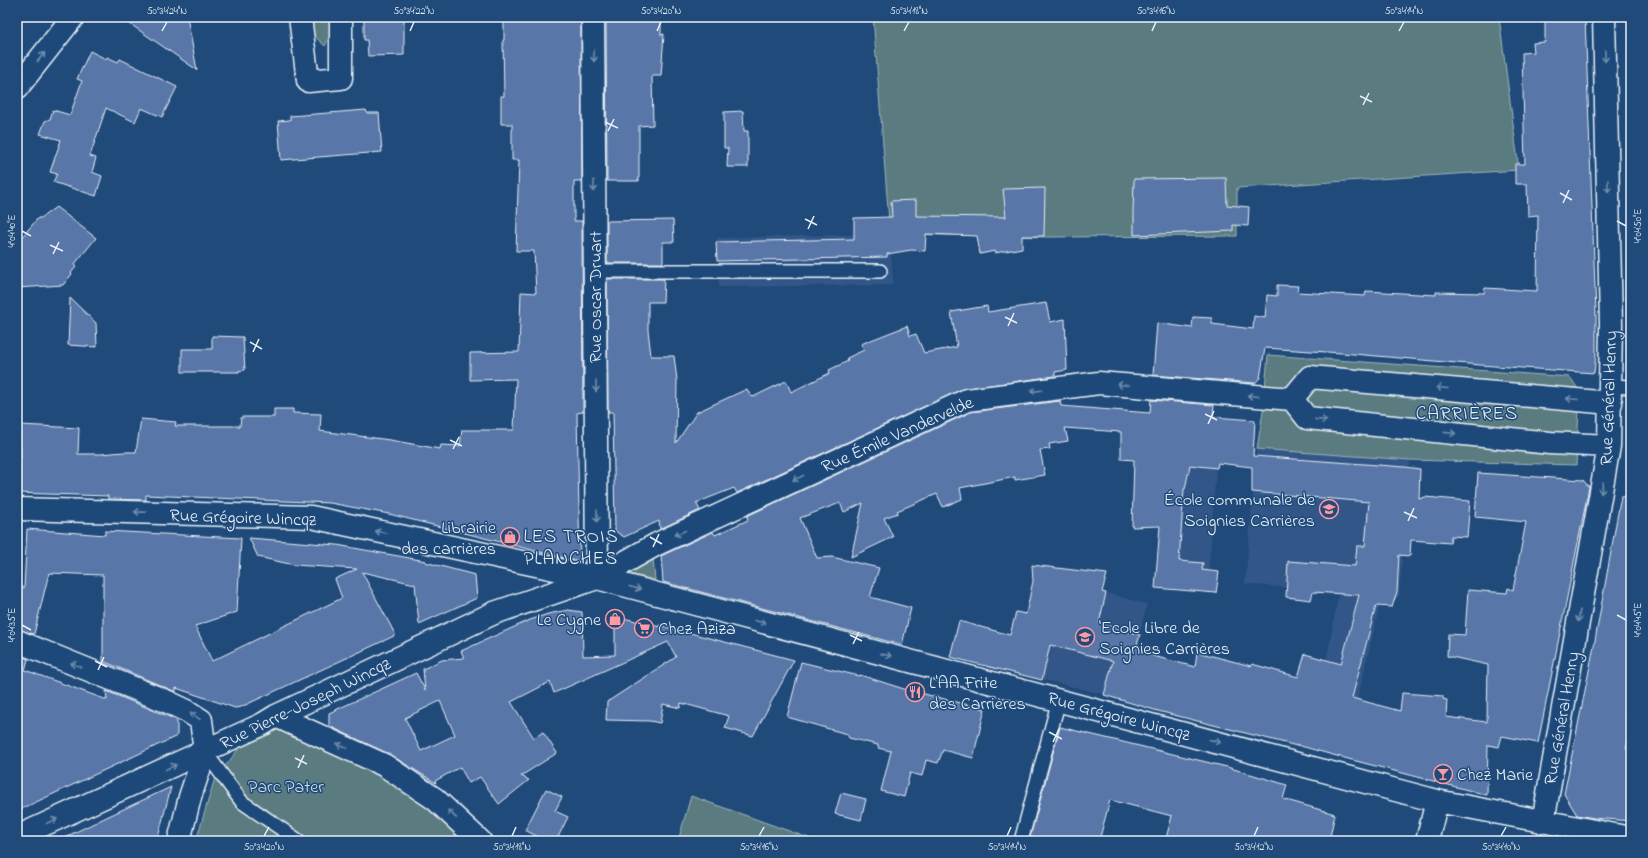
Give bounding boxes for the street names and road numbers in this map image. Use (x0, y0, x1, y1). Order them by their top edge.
street label: Rue Oscar Druart (584, 231, 610, 363)
street label: Rue Général Henry (1595, 330, 1625, 466)
street label: Rue Émile Vandervelde (818, 390, 979, 481)
street label: Rue Grégoire Wincqz (169, 503, 317, 536)
street label: Rue Général Henry (1538, 650, 1587, 787)
street label: Rue Pierre-Joseph Wincqz (216, 652, 396, 757)
street label: Rue Grégoire Wincqz (1044, 686, 1193, 751)

